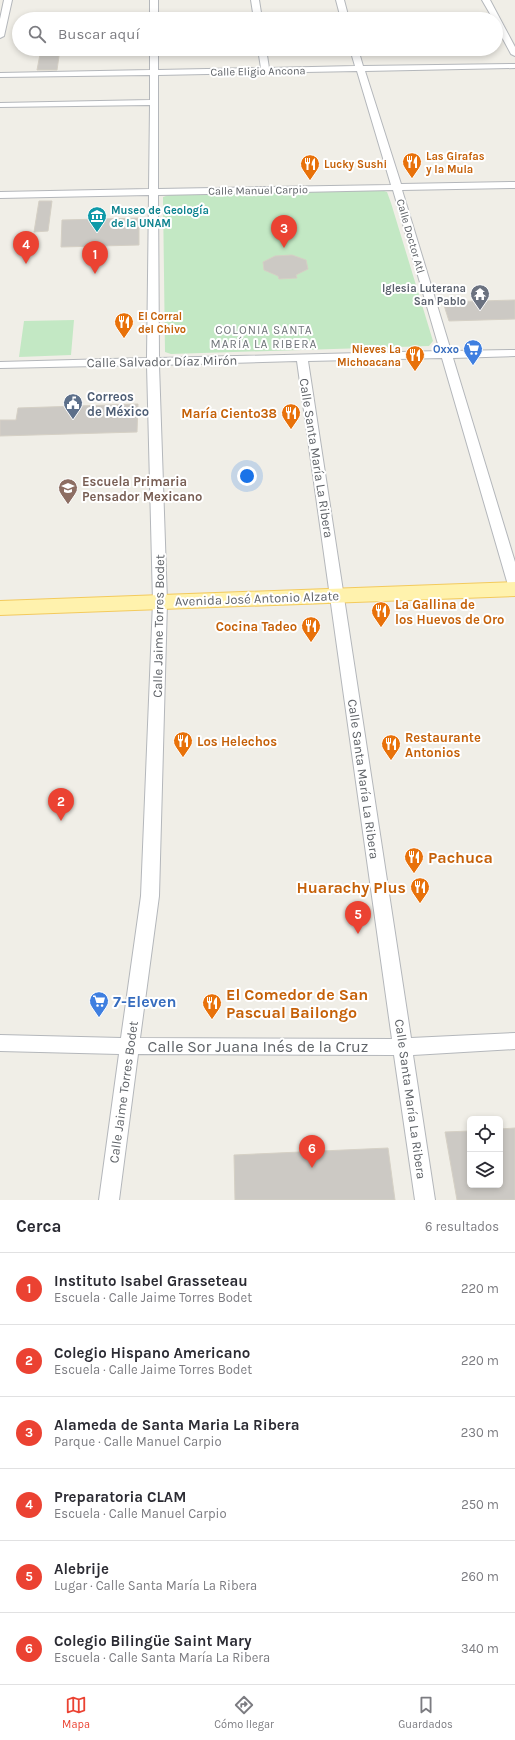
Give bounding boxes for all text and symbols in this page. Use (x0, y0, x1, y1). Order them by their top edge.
search box (12, 12, 503, 56)
icon: search (26, 23, 48, 45)
text: Buscar aquí (58, 25, 140, 43)
street label: Calle Eligio Ancona (210, 64, 306, 79)
place label: Las Girafas y la Mula (426, 150, 485, 176)
restaurant icon: Las Girafas y la Mula (401, 151, 423, 179)
restaurant icon: Lucky Sushi (299, 153, 321, 181)
place label: Lucky Sushi (324, 158, 387, 171)
street label: Calle Manuel Carpio (208, 183, 308, 198)
street label: Calle Doctor Atl (394, 198, 427, 275)
place label: Museo de Geología de la UNAM (111, 204, 209, 230)
museum icon: Museo de Geología de la UNAM (86, 205, 108, 233)
pin: 3 (271, 215, 297, 248)
pin: 4 (13, 231, 39, 264)
pin: 1 (82, 241, 108, 274)
place label: Iglesia Luterana San Pablo (382, 282, 466, 308)
temple icon: Iglesia Luterana San Pablo (469, 283, 491, 311)
place label: El Corral del Chivo (138, 310, 186, 336)
restaurant icon: El Corral del Chivo (113, 311, 135, 339)
district label: COLONIA SANTA MARÍA LA RIBERA (210, 323, 318, 351)
supermarket icon: Oxxo (462, 338, 484, 366)
place label: Nieves La Michoacana (337, 343, 401, 369)
place label: Oxxo (433, 343, 459, 356)
restaurant icon: Nieves La Michoacana (404, 344, 426, 372)
street label: Calle Salvador Díaz Mirón (87, 353, 237, 370)
street label: Calle Santa María La Ribera (296, 377, 337, 539)
place label: Correos de México (87, 389, 149, 419)
public building icon: Correos de México (62, 392, 84, 420)
restaurant icon: María Ciento38 (280, 402, 302, 430)
place label: María Ciento38 (181, 406, 277, 421)
your location (237, 466, 257, 486)
place label: Escuela Primaria Pensador Mexicano (82, 474, 202, 504)
school or university icon: Escuela Primaria Pensador Mexicano (57, 477, 79, 505)
street label: Calle Jaime Torres Bodet (150, 554, 167, 698)
street label: Avenida José Antonio Alzate (175, 588, 340, 609)
place label: La Gallina de los Huevos de Oro (395, 597, 504, 627)
restaurant icon: La Gallina de los Huevos de Oro (370, 600, 392, 628)
restaurant icon: Cocina Tadeo (300, 615, 322, 643)
place label: Cocina Tadeo (216, 619, 297, 634)
street label: Calle Santa María La Ribera (345, 698, 382, 860)
restaurant icon: Los Helechos (172, 730, 194, 758)
place label: Restaurante Antonios (405, 730, 481, 760)
restaurant icon: Restaurante Antonios (380, 733, 402, 761)
place label: Los Helechos (197, 734, 277, 749)
pin: 2 (48, 788, 74, 821)
restaurant icon: Pachuca (403, 846, 425, 874)
place label: Pachuca (428, 848, 493, 867)
restaurant icon: Huarachy Plus (409, 876, 431, 904)
place label: Huarachy Plus (297, 878, 406, 897)
pin: 5 (345, 901, 371, 934)
place label: El Comedor de San Pascual Bailongo (226, 985, 368, 1022)
supermarket icon: 7-Eleven (88, 990, 110, 1018)
place label: 7-Eleven (113, 992, 176, 1011)
restaurant icon: El Comedor de San Pascual Bailongo (201, 992, 223, 1020)
street label: Calle Santa María La Ribera (392, 1018, 429, 1180)
street label: Calle Jaime Torres Bodet (106, 1020, 141, 1164)
street label: Calle Sor Juana Inés de la Cruz (148, 1037, 368, 1056)
map controls (467, 1116, 503, 1188)
button: locate (467, 1116, 503, 1152)
pin: 6 (299, 1135, 325, 1168)
button: layers (467, 1152, 503, 1188)
text: Cerca (16, 1216, 61, 1236)
text: 6 resultados (425, 1219, 499, 1234)
text: Instituto Isabel Grasseteau (54, 1272, 248, 1290)
text: 1 (27, 1281, 31, 1296)
text: 220 m (461, 1281, 499, 1296)
text: Escuela · Calle Jaime Torres Bodet (54, 1290, 252, 1305)
text: Colegio Hispano Americano (54, 1344, 250, 1362)
text: 2 (25, 1353, 33, 1368)
text: 220 m (461, 1353, 499, 1368)
text: Escuela · Calle Jaime Torres Bodet (54, 1362, 252, 1377)
text: Alameda de Santa Maria La Ribera (54, 1416, 299, 1434)
text: 3 (25, 1425, 33, 1440)
text: 230 m (461, 1425, 499, 1440)
text: Parque · Calle Manuel Carpio (54, 1434, 222, 1449)
text: Preparatoria CLAM (54, 1488, 186, 1506)
text: 4 (25, 1497, 33, 1512)
text: 250 m (461, 1497, 499, 1512)
text: Escuela · Calle Manuel Carpio (54, 1506, 227, 1521)
text: Alebrije (54, 1560, 109, 1578)
text: 5 (25, 1569, 33, 1584)
text: 260 m (461, 1569, 499, 1584)
text: Lugar · Calle Santa María La Ribera (54, 1578, 257, 1593)
text: Colegio Bilingüe Saint Mary (54, 1632, 251, 1650)
text: 6 (25, 1641, 33, 1656)
text: 340 m (461, 1641, 499, 1656)
text: Escuela · Calle Santa María La Ribera (54, 1650, 270, 1665)
tab: Mapa (62, 1694, 90, 1731)
tab: Cómo llegar (214, 1694, 274, 1731)
tab: Guardados (398, 1694, 453, 1731)

